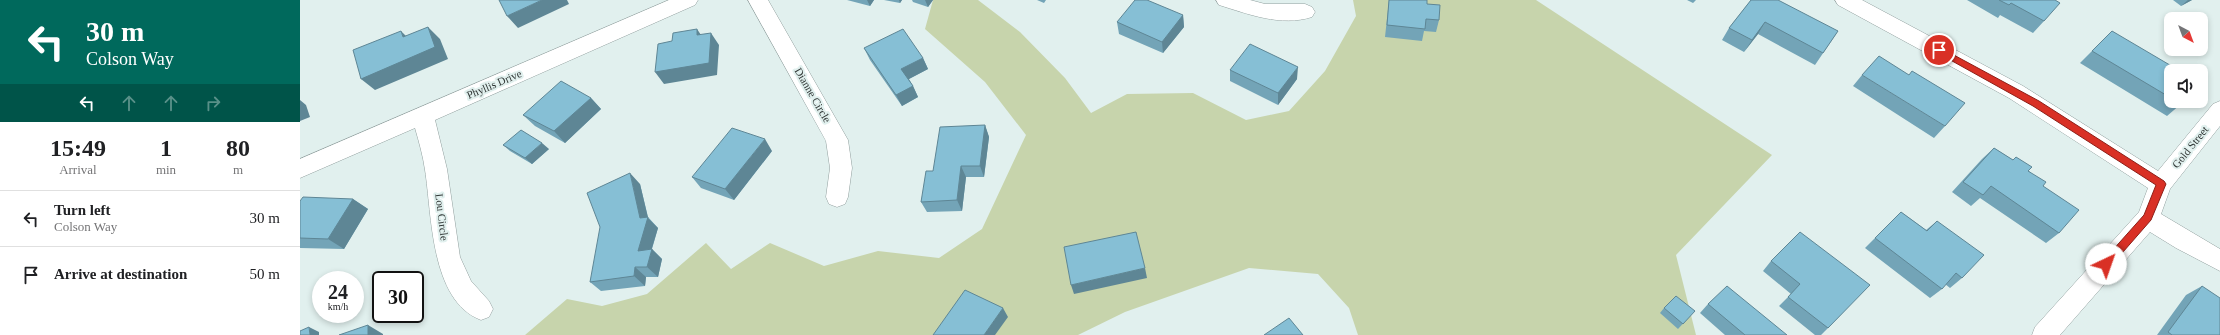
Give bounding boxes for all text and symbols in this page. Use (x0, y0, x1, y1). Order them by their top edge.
north arrow (2164, 12, 2208, 56)
map controls (2164, 12, 2208, 108)
icon: left (20, 16, 72, 68)
text: 30 m (86, 16, 144, 47)
pin (1922, 33, 1956, 67)
icon: arrive (1928, 39, 1950, 61)
text: Colson Way (86, 49, 174, 69)
button: sound (2164, 64, 2208, 108)
street label: Dianne Circle (792, 65, 834, 125)
street label: Phyllis Drive (465, 67, 523, 101)
icon: left (76, 92, 98, 114)
icon: ahead (118, 92, 140, 114)
icon: ahead (160, 92, 182, 114)
icon: right (202, 92, 224, 114)
street label: Gold Street (2169, 124, 2211, 170)
text: 15:49 (50, 135, 106, 161)
text: 1 (160, 135, 172, 161)
text: 80 (226, 135, 250, 161)
text: Arrival (59, 162, 97, 177)
text: min (156, 162, 176, 177)
text: m (233, 162, 243, 177)
street label: Lou Circle (433, 193, 451, 241)
text: Turn left (54, 202, 111, 218)
icon: left (20, 208, 42, 230)
text: 30 m (250, 210, 280, 226)
text: Colson Way (54, 219, 117, 234)
position arrow (2085, 243, 2127, 285)
icon: arrive (20, 264, 42, 286)
text: Arrive at destination (54, 266, 187, 282)
text: 50 m (250, 266, 280, 282)
speed limit sign: 30 (372, 271, 424, 323)
text: 24 (328, 281, 348, 303)
text: km/h (328, 301, 348, 312)

